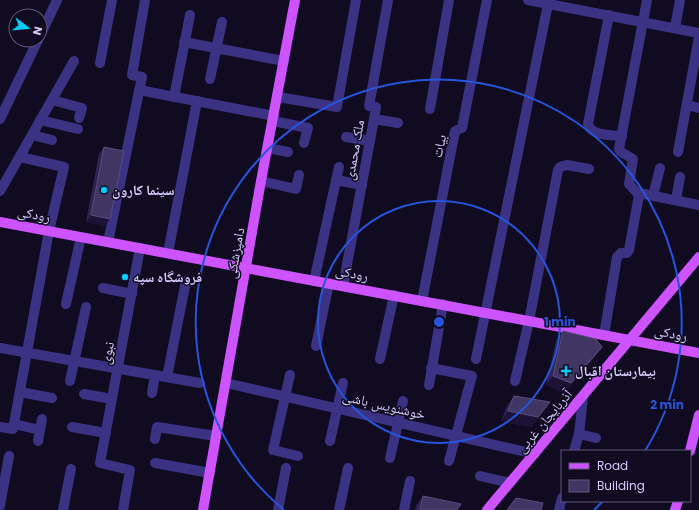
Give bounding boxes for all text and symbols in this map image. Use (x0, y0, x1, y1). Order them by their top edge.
north arrow (8, 8, 48, 48)
text: N (29, 25, 46, 37)
street label: ملک محمدی (339, 118, 369, 182)
street label: بیات (427, 132, 451, 160)
place label: سینما کارون (112, 180, 175, 200)
marker: سینما کارون (99, 185, 109, 195)
street label: رودکی (16, 201, 52, 227)
street label: دامپزشکی (221, 226, 249, 280)
street label: رودکی (334, 260, 370, 286)
place label: فروشگاه سپه (133, 267, 202, 287)
marker: فروشگاه سپه (120, 272, 130, 282)
text: 1 min (544, 313, 576, 330)
centre of rings (432, 315, 446, 329)
street label: رودکی (653, 320, 689, 346)
street label: نبوی (95, 340, 119, 366)
place label: بیمارستان اقبال (575, 361, 656, 381)
marker: بیمارستان اقبال (560, 365, 572, 377)
street label: آذربایجان غربی (511, 384, 577, 457)
street label: خوشنویس باشی (341, 386, 427, 424)
text: 2 min (650, 396, 684, 413)
legend (561, 450, 691, 502)
text: Road (597, 457, 628, 474)
text: Building (597, 477, 645, 494)

